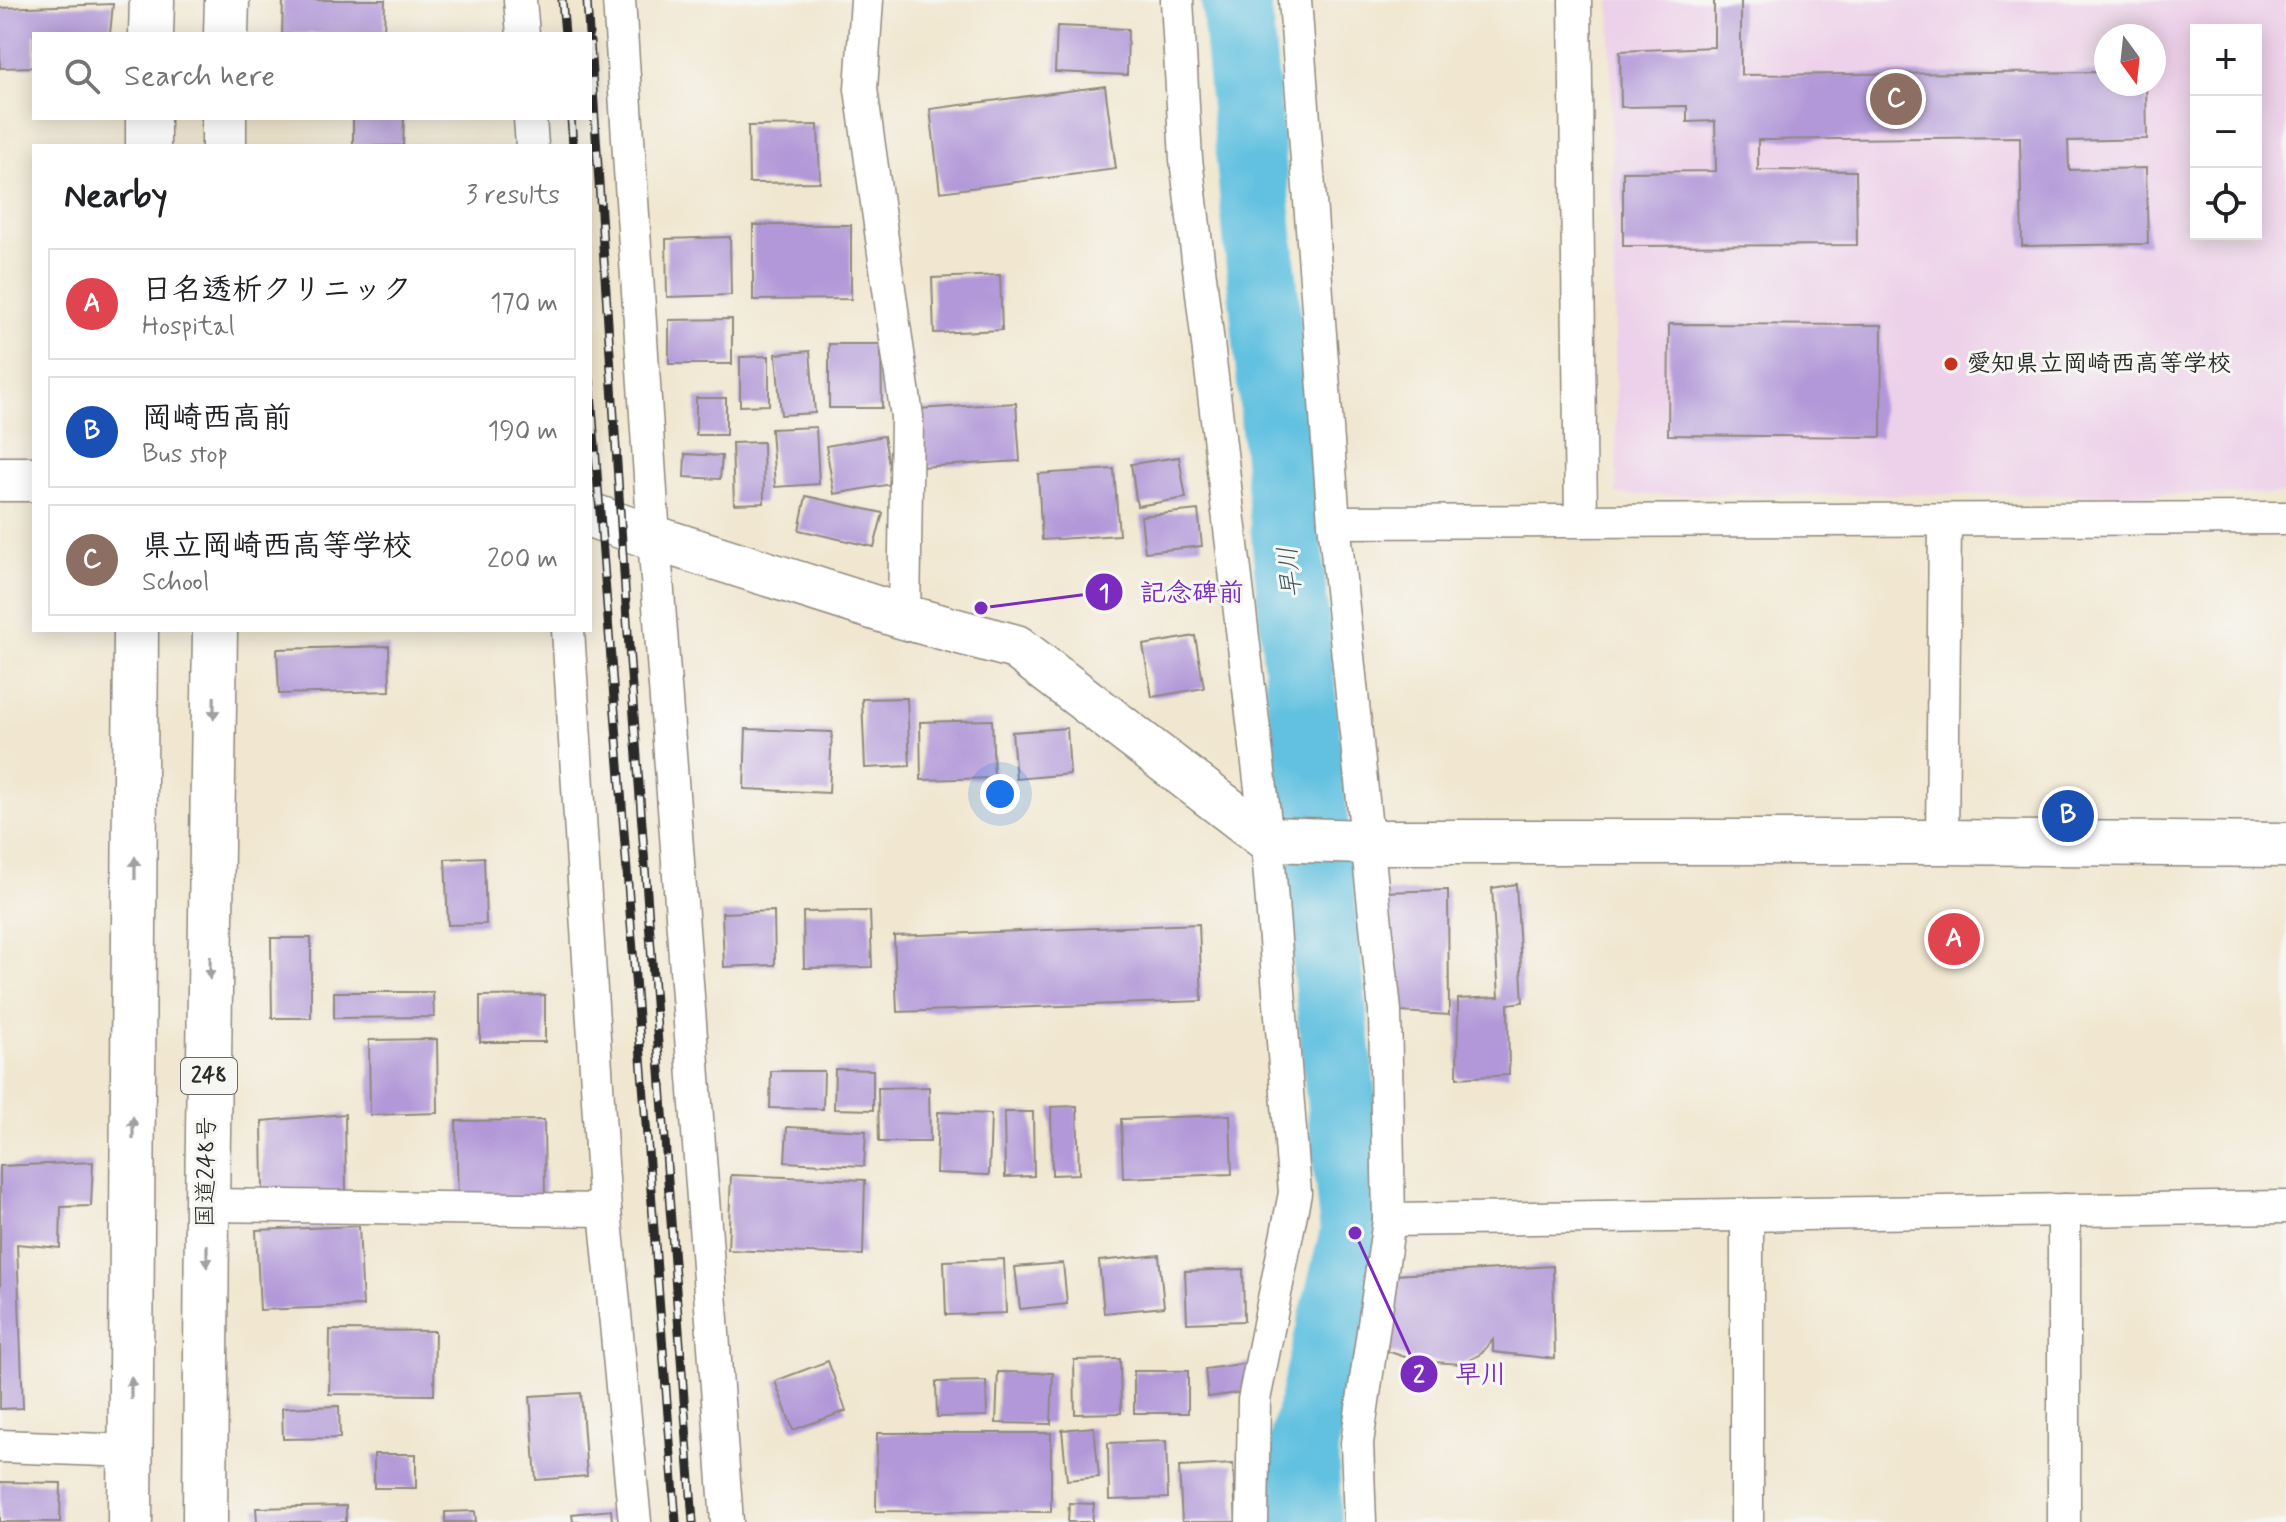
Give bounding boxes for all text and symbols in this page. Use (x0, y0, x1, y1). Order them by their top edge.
north arrow (2094, 24, 2166, 96)
map controls (2190, 24, 2262, 240)
button: + (2190, 24, 2262, 96)
search box (32, 32, 592, 120)
icon: search (60, 54, 104, 98)
text: Search here (124, 57, 275, 96)
pin: C (1870, 69, 1922, 129)
button: − (2190, 96, 2262, 168)
button: locate (2190, 168, 2262, 240)
text: Nearby (64, 174, 168, 219)
text: 3 results (466, 179, 560, 213)
text: 日名透析クリニック (142, 271, 412, 310)
text: A (83, 287, 101, 321)
text: 170 m (490, 287, 558, 321)
text: Hospital (142, 310, 235, 344)
place label: 愛知県立岡崎西高等学校 (1967, 349, 2231, 380)
marker: 愛知県立岡崎西高等学校 (1942, 355, 1960, 373)
text: 岡崎西高前 (142, 399, 292, 438)
text: B (84, 415, 100, 449)
text: 190 m (488, 415, 558, 449)
text: Bus stop (142, 438, 228, 472)
text: 県立岡崎西高等学校 (142, 527, 412, 566)
text: C (83, 543, 101, 577)
text: 200 m (487, 543, 558, 577)
water label: 早川 (1271, 544, 1311, 600)
text: School (142, 566, 209, 600)
callout: 記念碑前 (1084, 567, 1260, 617)
text: 記念碑前 (1140, 577, 1244, 611)
text: 1 (1099, 579, 1109, 610)
one-way arrow (208, 696, 221, 721)
your location (980, 774, 1020, 814)
pin: B (2042, 786, 2094, 846)
one-way arrow (129, 855, 141, 880)
pin: A (1928, 909, 1980, 969)
one-way arrow (204, 956, 217, 981)
road number: 248 (181, 1058, 237, 1094)
one-way arrow (127, 1115, 139, 1140)
street label: 国道248号 (191, 1116, 223, 1228)
one-way arrow (201, 1244, 213, 1269)
callout: 早川 (1399, 1349, 1523, 1399)
text: 早川 (1455, 1359, 1507, 1393)
text: 2 (1413, 1360, 1425, 1391)
one-way arrow (125, 1375, 138, 1400)

